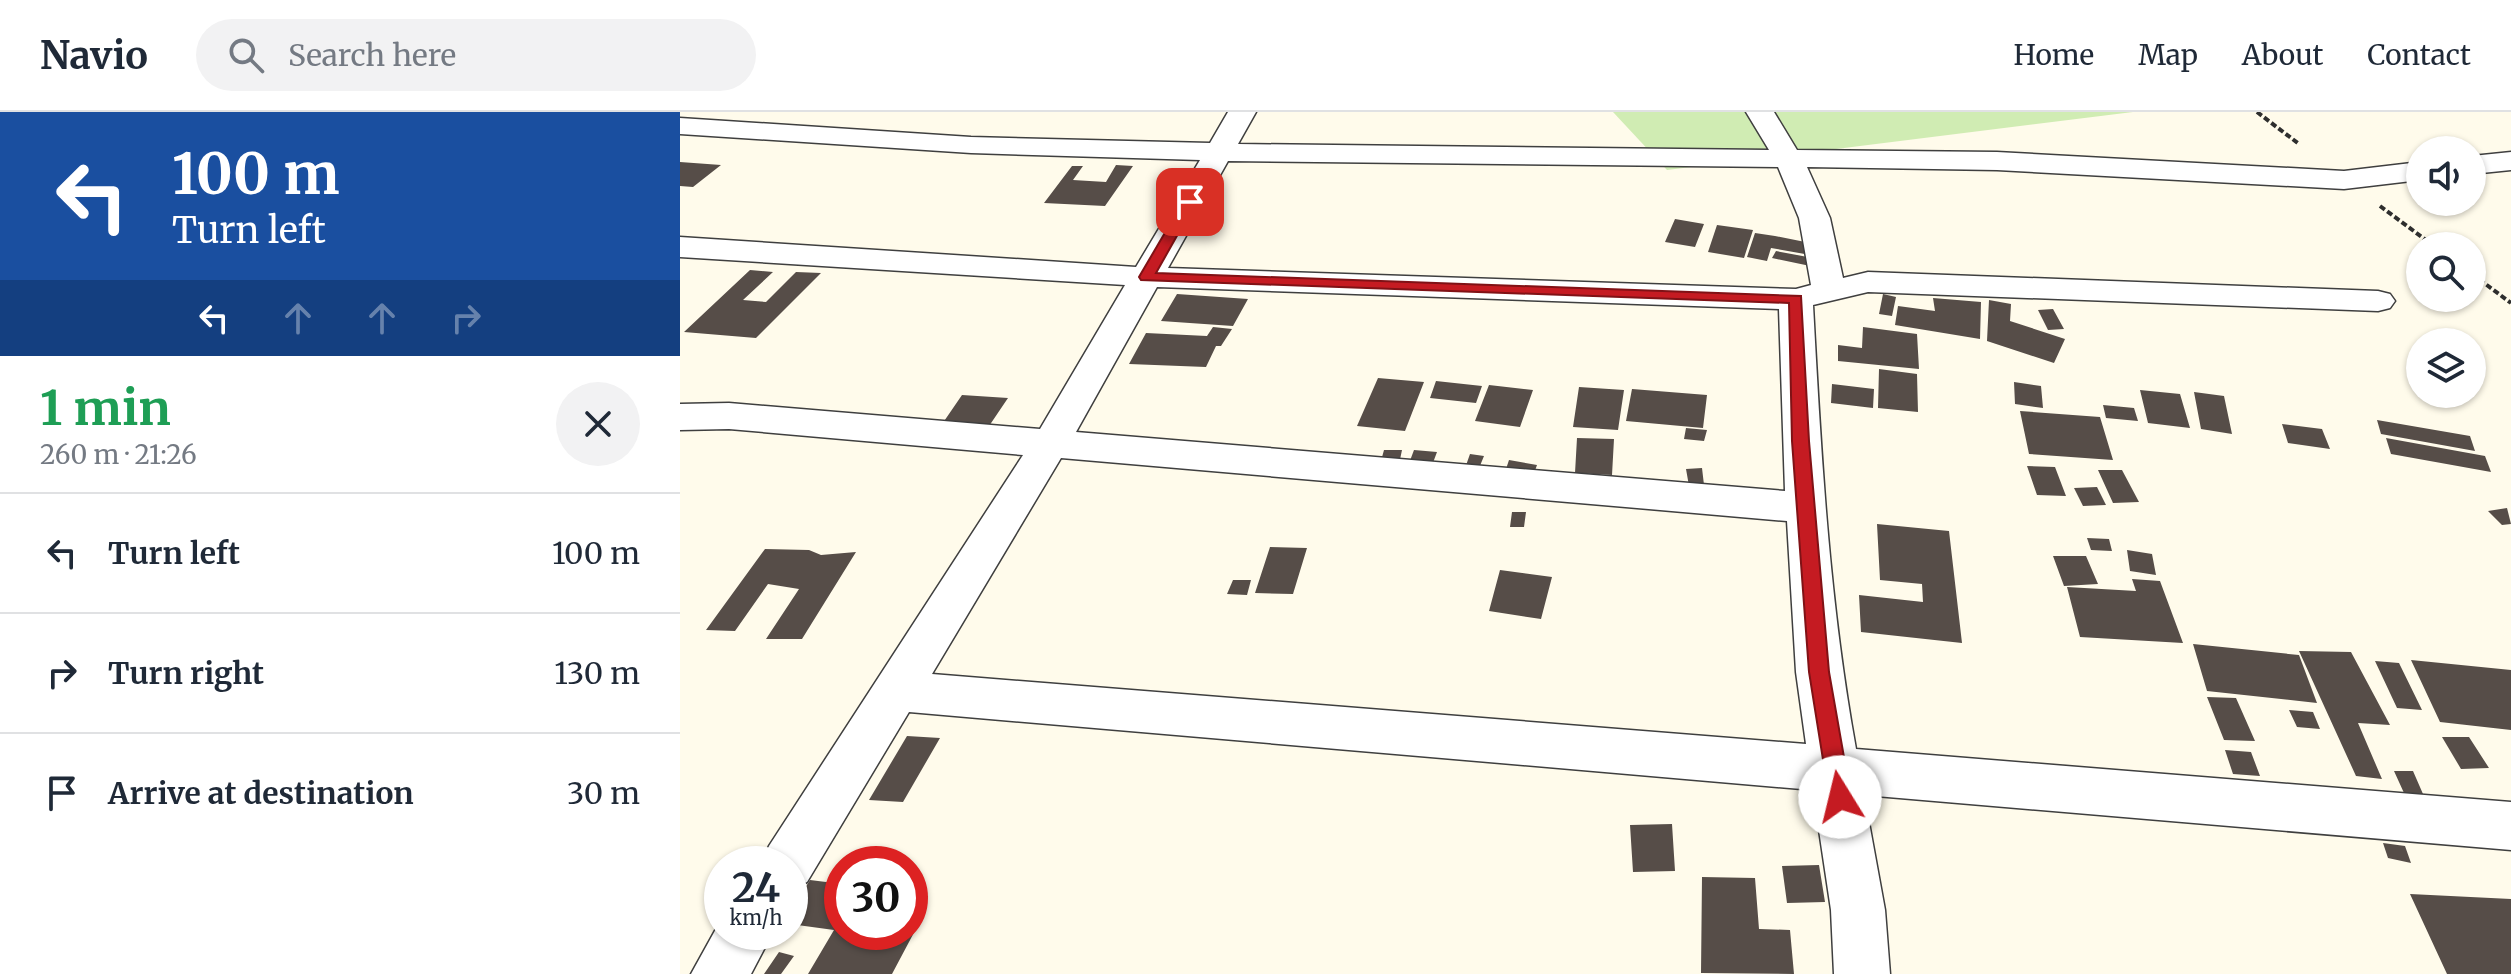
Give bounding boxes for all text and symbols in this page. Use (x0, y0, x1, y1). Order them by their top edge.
search box (196, 19, 756, 91)
text: Navio (40, 32, 148, 79)
icon: search (224, 33, 268, 77)
text: Search here (288, 36, 456, 74)
text: Home (2013, 37, 2094, 73)
text: Map (2138, 37, 2198, 73)
text: About (2242, 37, 2323, 73)
text: Contact (2367, 37, 2471, 73)
map controls (2406, 136, 2486, 408)
button: sound (2406, 136, 2486, 216)
text: 100 m (172, 139, 340, 209)
icon: left (40, 144, 144, 248)
pin (1156, 168, 1224, 236)
icon: arrive (1168, 180, 1212, 224)
text: Turn left (172, 208, 326, 253)
button: search (2406, 232, 2486, 312)
icon: left (192, 296, 236, 340)
icon: ahead (276, 296, 320, 340)
icon: ahead (360, 296, 404, 340)
icon: right (444, 296, 488, 340)
button: layers (2406, 328, 2486, 408)
text: 1 min (40, 378, 171, 438)
button: close (556, 382, 640, 466)
text: 260 m · 21:26 (40, 438, 197, 471)
icon: left (40, 531, 84, 575)
text: Turn left (108, 534, 240, 572)
text: 100 m (552, 534, 640, 572)
icon: right (40, 651, 84, 695)
text: Turn right (108, 654, 264, 692)
text: 130 m (554, 654, 640, 692)
position arrow (1798, 755, 1882, 839)
icon: arrive (40, 771, 84, 815)
text: Arrive at destination (108, 774, 414, 812)
text: 30 m (567, 774, 640, 812)
speed limit sign: 30 (824, 846, 928, 950)
text: 24 (732, 863, 780, 913)
text: km/h (730, 905, 782, 930)

